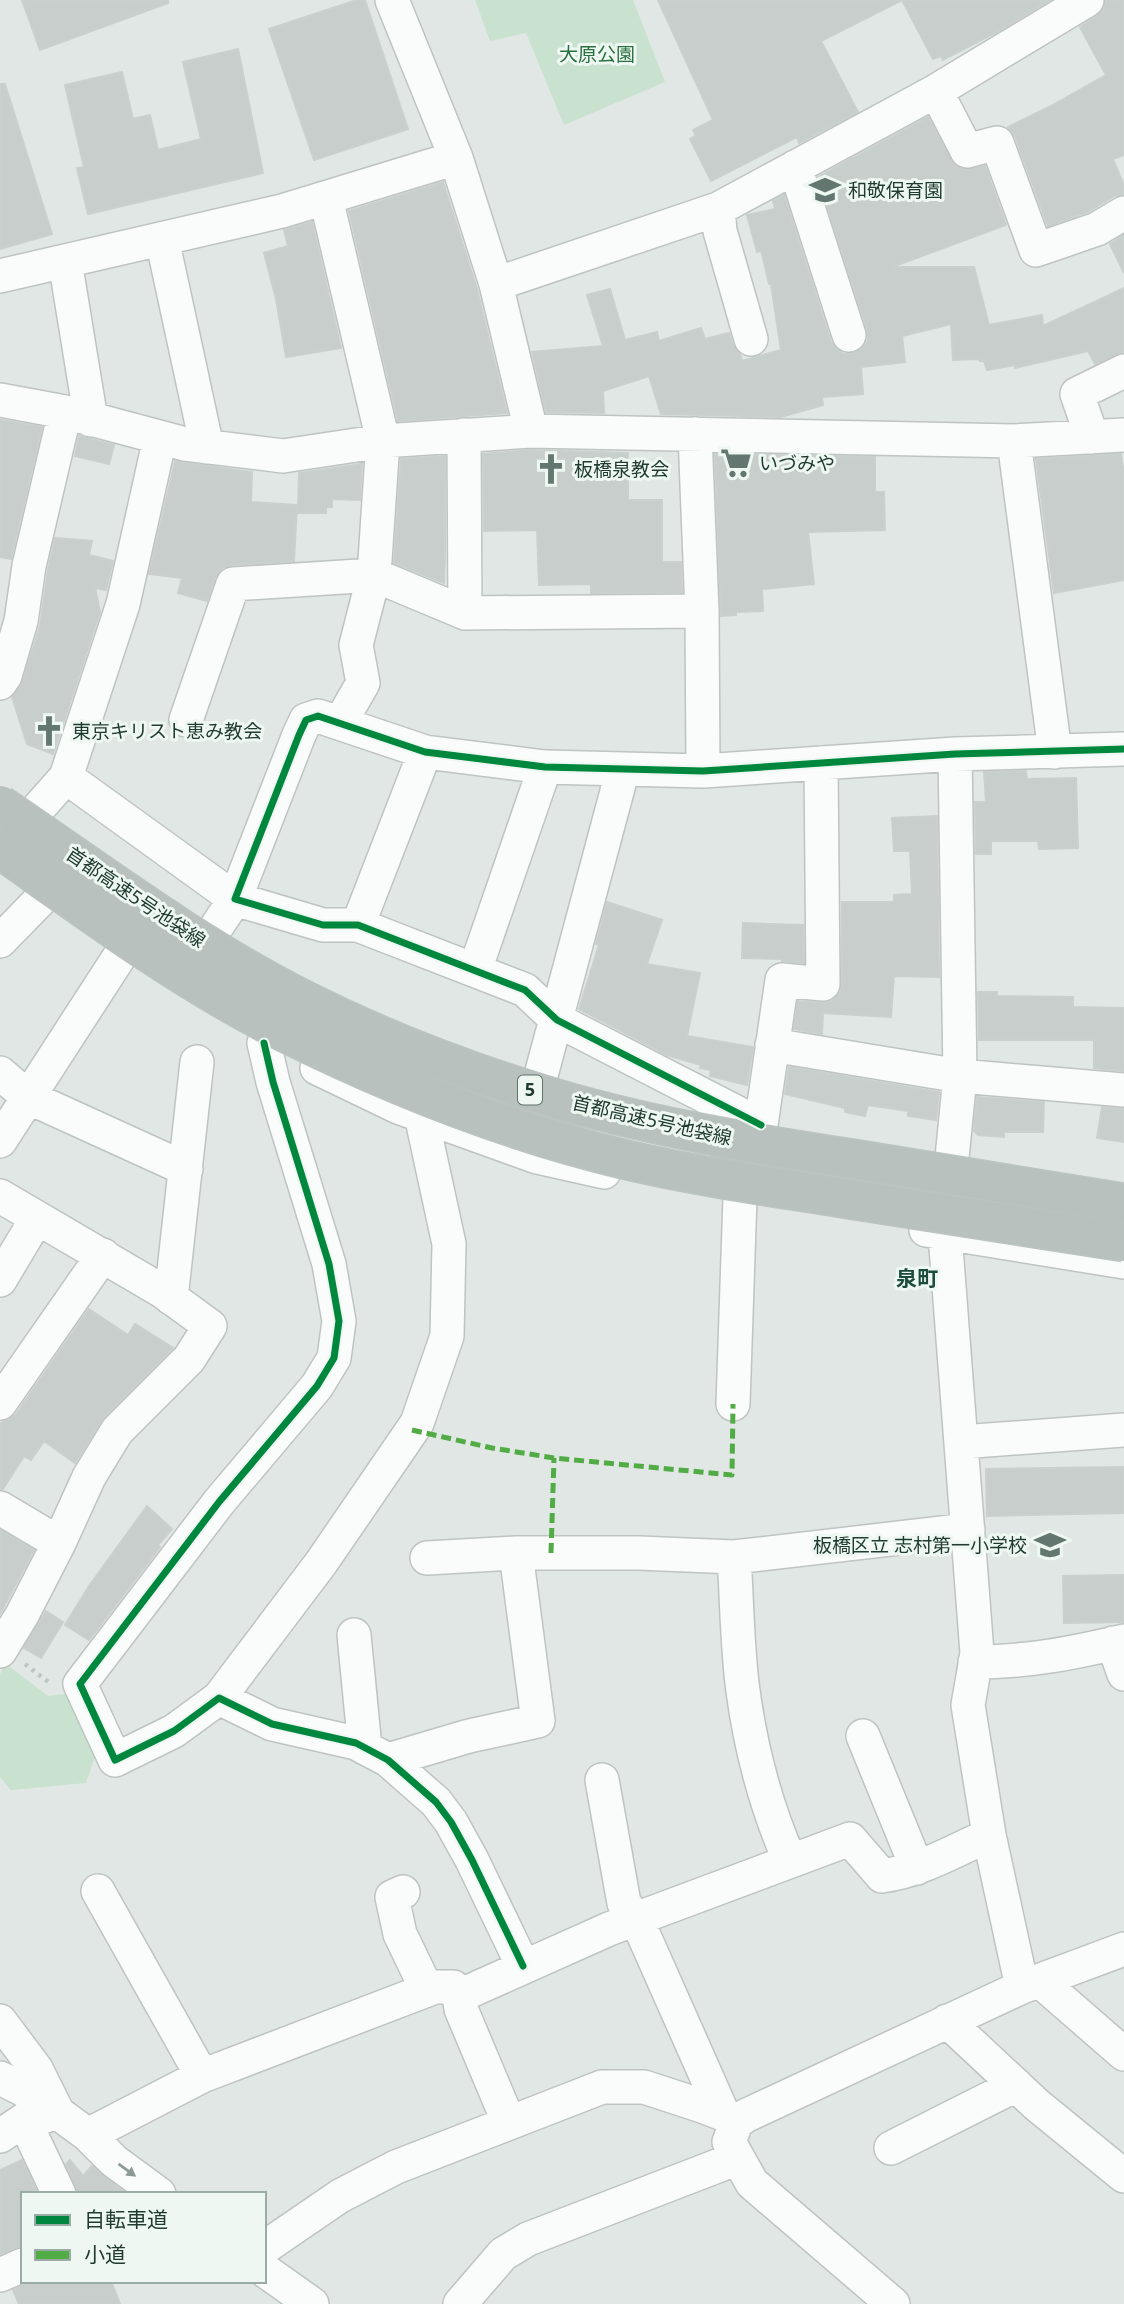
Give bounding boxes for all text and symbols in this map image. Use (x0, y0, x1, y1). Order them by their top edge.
park label: 大原公園 (559, 41, 635, 67)
school or university icon: 和敬保育園 (808, 173, 842, 207)
place label: 和敬保育園 (848, 177, 943, 203)
supermarket icon: いづみや (719, 446, 753, 480)
place label: いづみや (759, 450, 835, 476)
church icon: 板橋泉教会 (534, 452, 568, 486)
place label: 板橋泉教会 (574, 456, 669, 482)
church icon: 東京キリスト恵み教会 (32, 714, 66, 748)
place label: 東京キリスト恵み教会 (72, 718, 262, 744)
street label: 首都高速5号池袋線 (61, 841, 211, 953)
road number: 5 (518, 1076, 542, 1105)
street label: 首都高速5号池袋線 (570, 1089, 734, 1151)
district label: 泉町 (896, 1264, 938, 1292)
school or university icon: 板橋区立 志村第一小学校 (1033, 1528, 1067, 1562)
place label: 板橋区立 志村第一小学校 (813, 1532, 1027, 1558)
one-way arrow (118, 2163, 136, 2177)
legend (21, 2192, 266, 2283)
text: 自転車道 (84, 2205, 168, 2233)
text: 小道 (84, 2240, 126, 2268)

